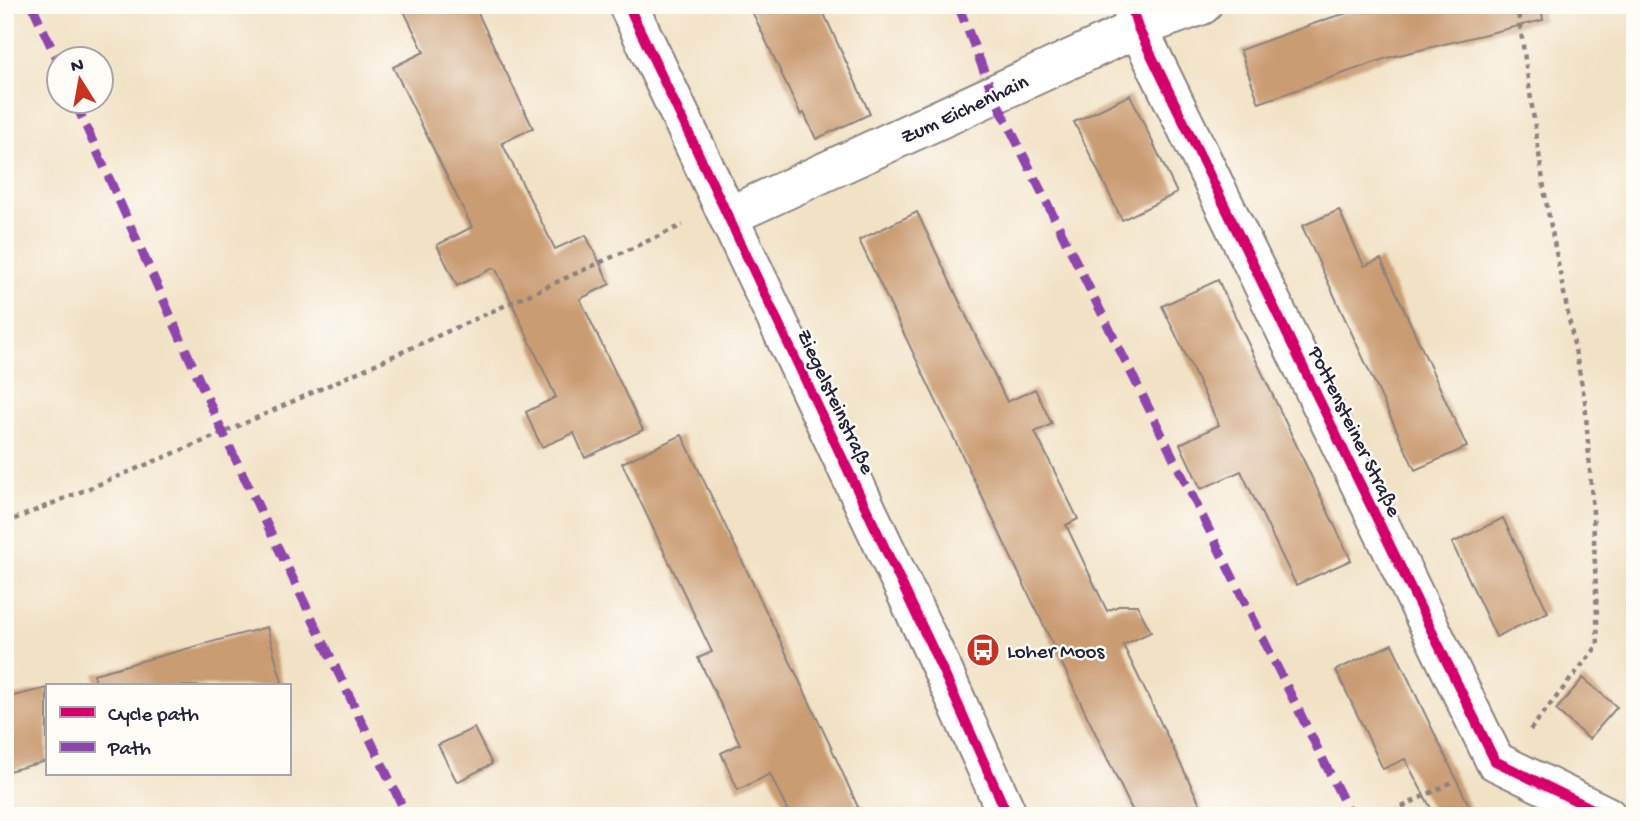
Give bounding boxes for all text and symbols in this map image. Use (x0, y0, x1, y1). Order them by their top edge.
north arrow (46, 46, 116, 116)
text: N (69, 54, 86, 79)
street label: Zum Eichenhain (898, 71, 1033, 152)
street label: Ziegelsteinstraße (789, 326, 879, 480)
street label: Pottensteiner Straße (1300, 342, 1405, 523)
bus stop icon: Loher Moos (964, 631, 1002, 669)
place label: Loher Moos (1007, 641, 1105, 666)
legend (46, 684, 290, 776)
text: Cycle path (108, 704, 199, 729)
text: Path (107, 738, 151, 763)

